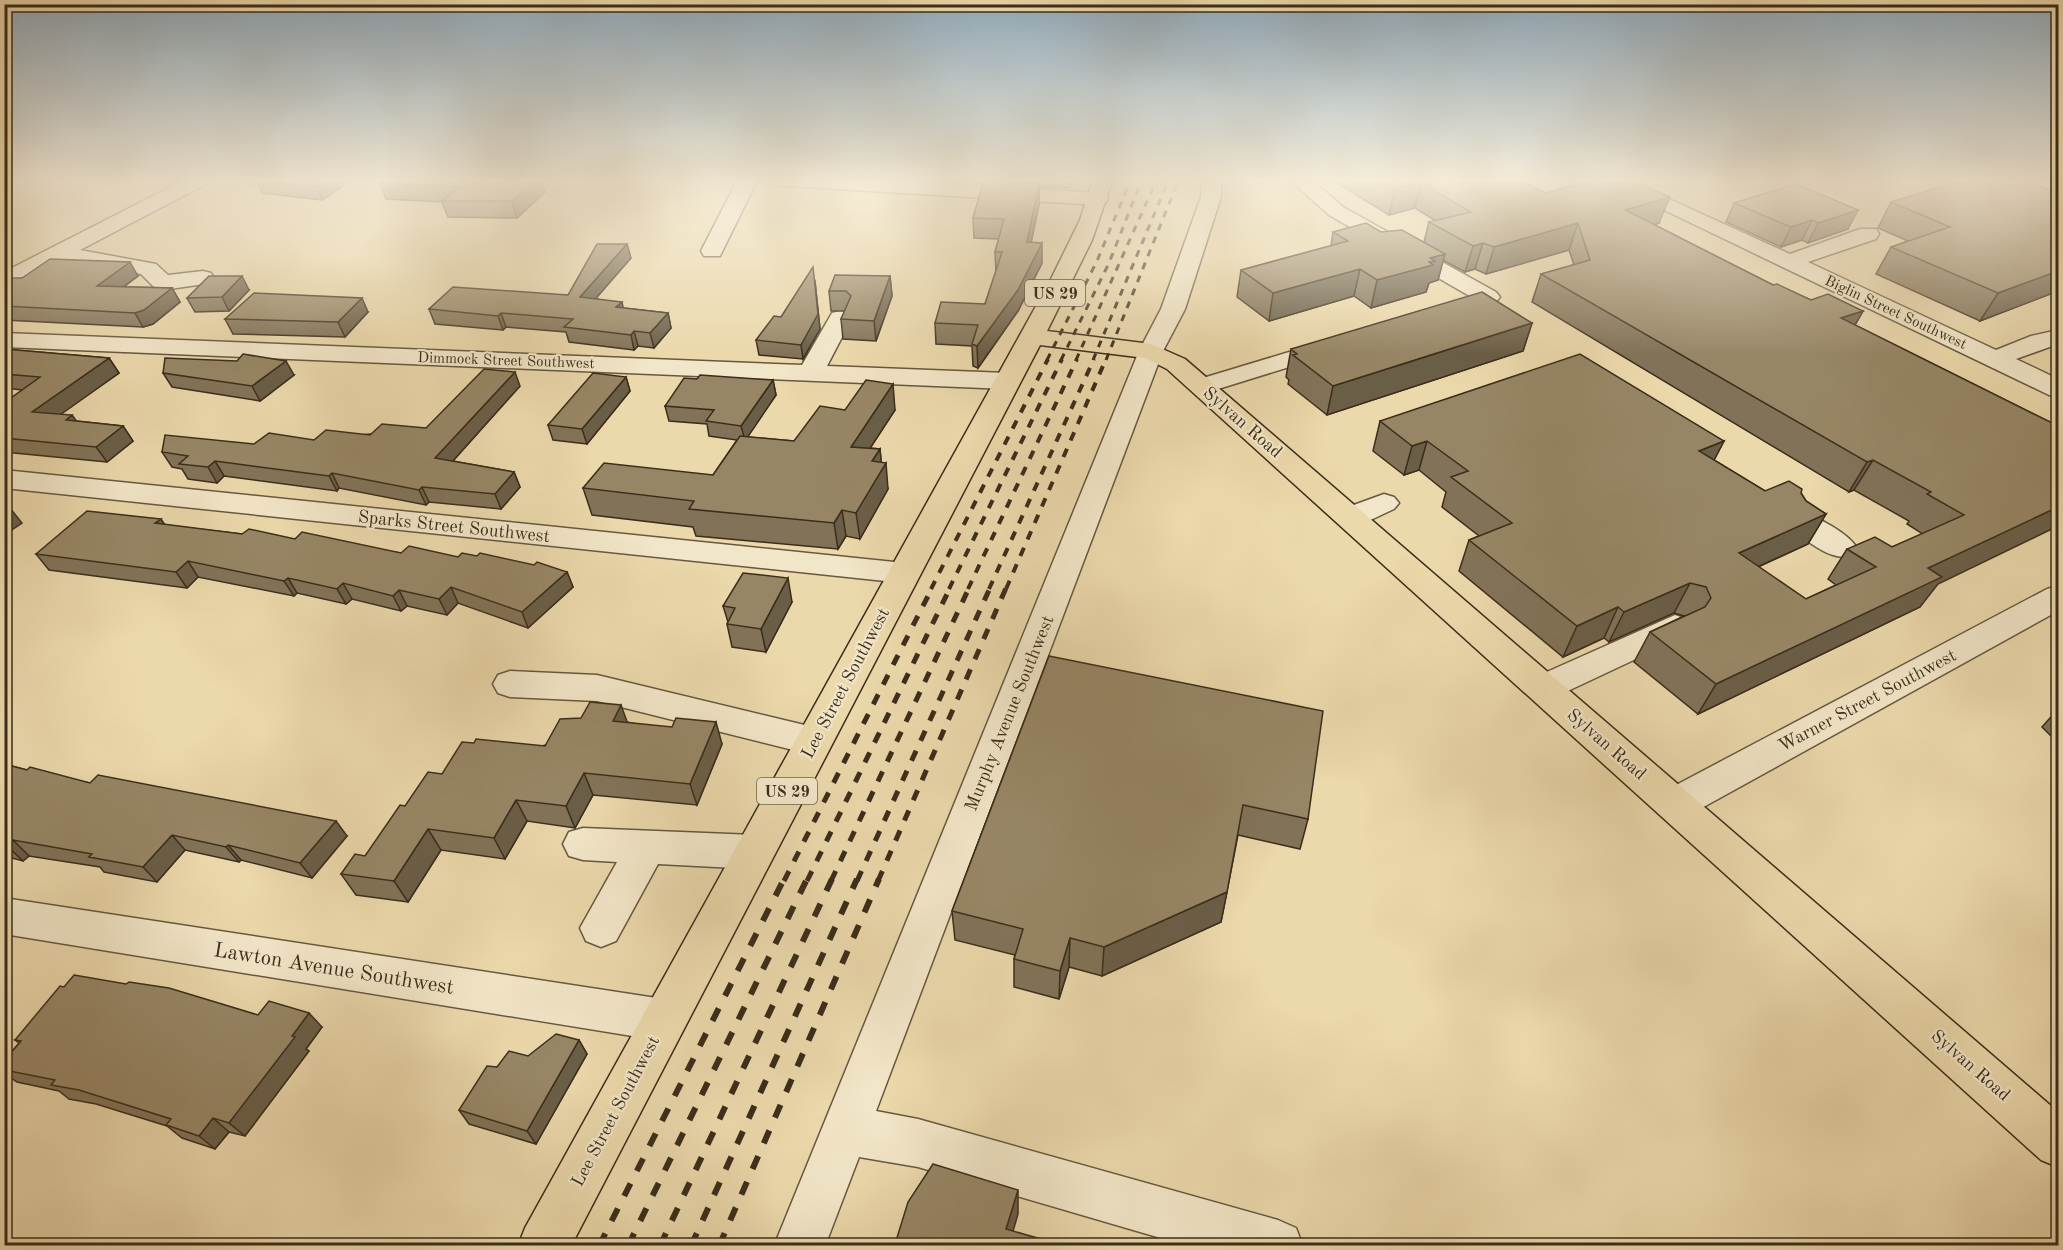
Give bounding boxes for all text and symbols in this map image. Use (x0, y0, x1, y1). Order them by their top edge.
street label: Biglin Street Southwest (1822, 274, 1969, 353)
road number: US 29 (1025, 280, 1085, 306)
street label: Dimmock Street Southwest (417, 351, 595, 372)
street label: Sylvan Road (1199, 384, 1285, 462)
street label: Sparks Street Southwest (357, 508, 551, 546)
street label: Lee Street Southwest (799, 605, 893, 762)
street label: Murphy Avenue Southwest (962, 613, 1057, 814)
street label: Warner Street Southwest (1776, 646, 1959, 755)
street label: Sylvan Road (1563, 706, 1649, 784)
road number: US 29 (757, 778, 817, 804)
street label: Lawton Avenue Southwest (212, 940, 455, 999)
street label: Sylvan Road (1927, 1027, 2013, 1105)
street label: Lee Street Southwest (569, 1033, 663, 1190)

